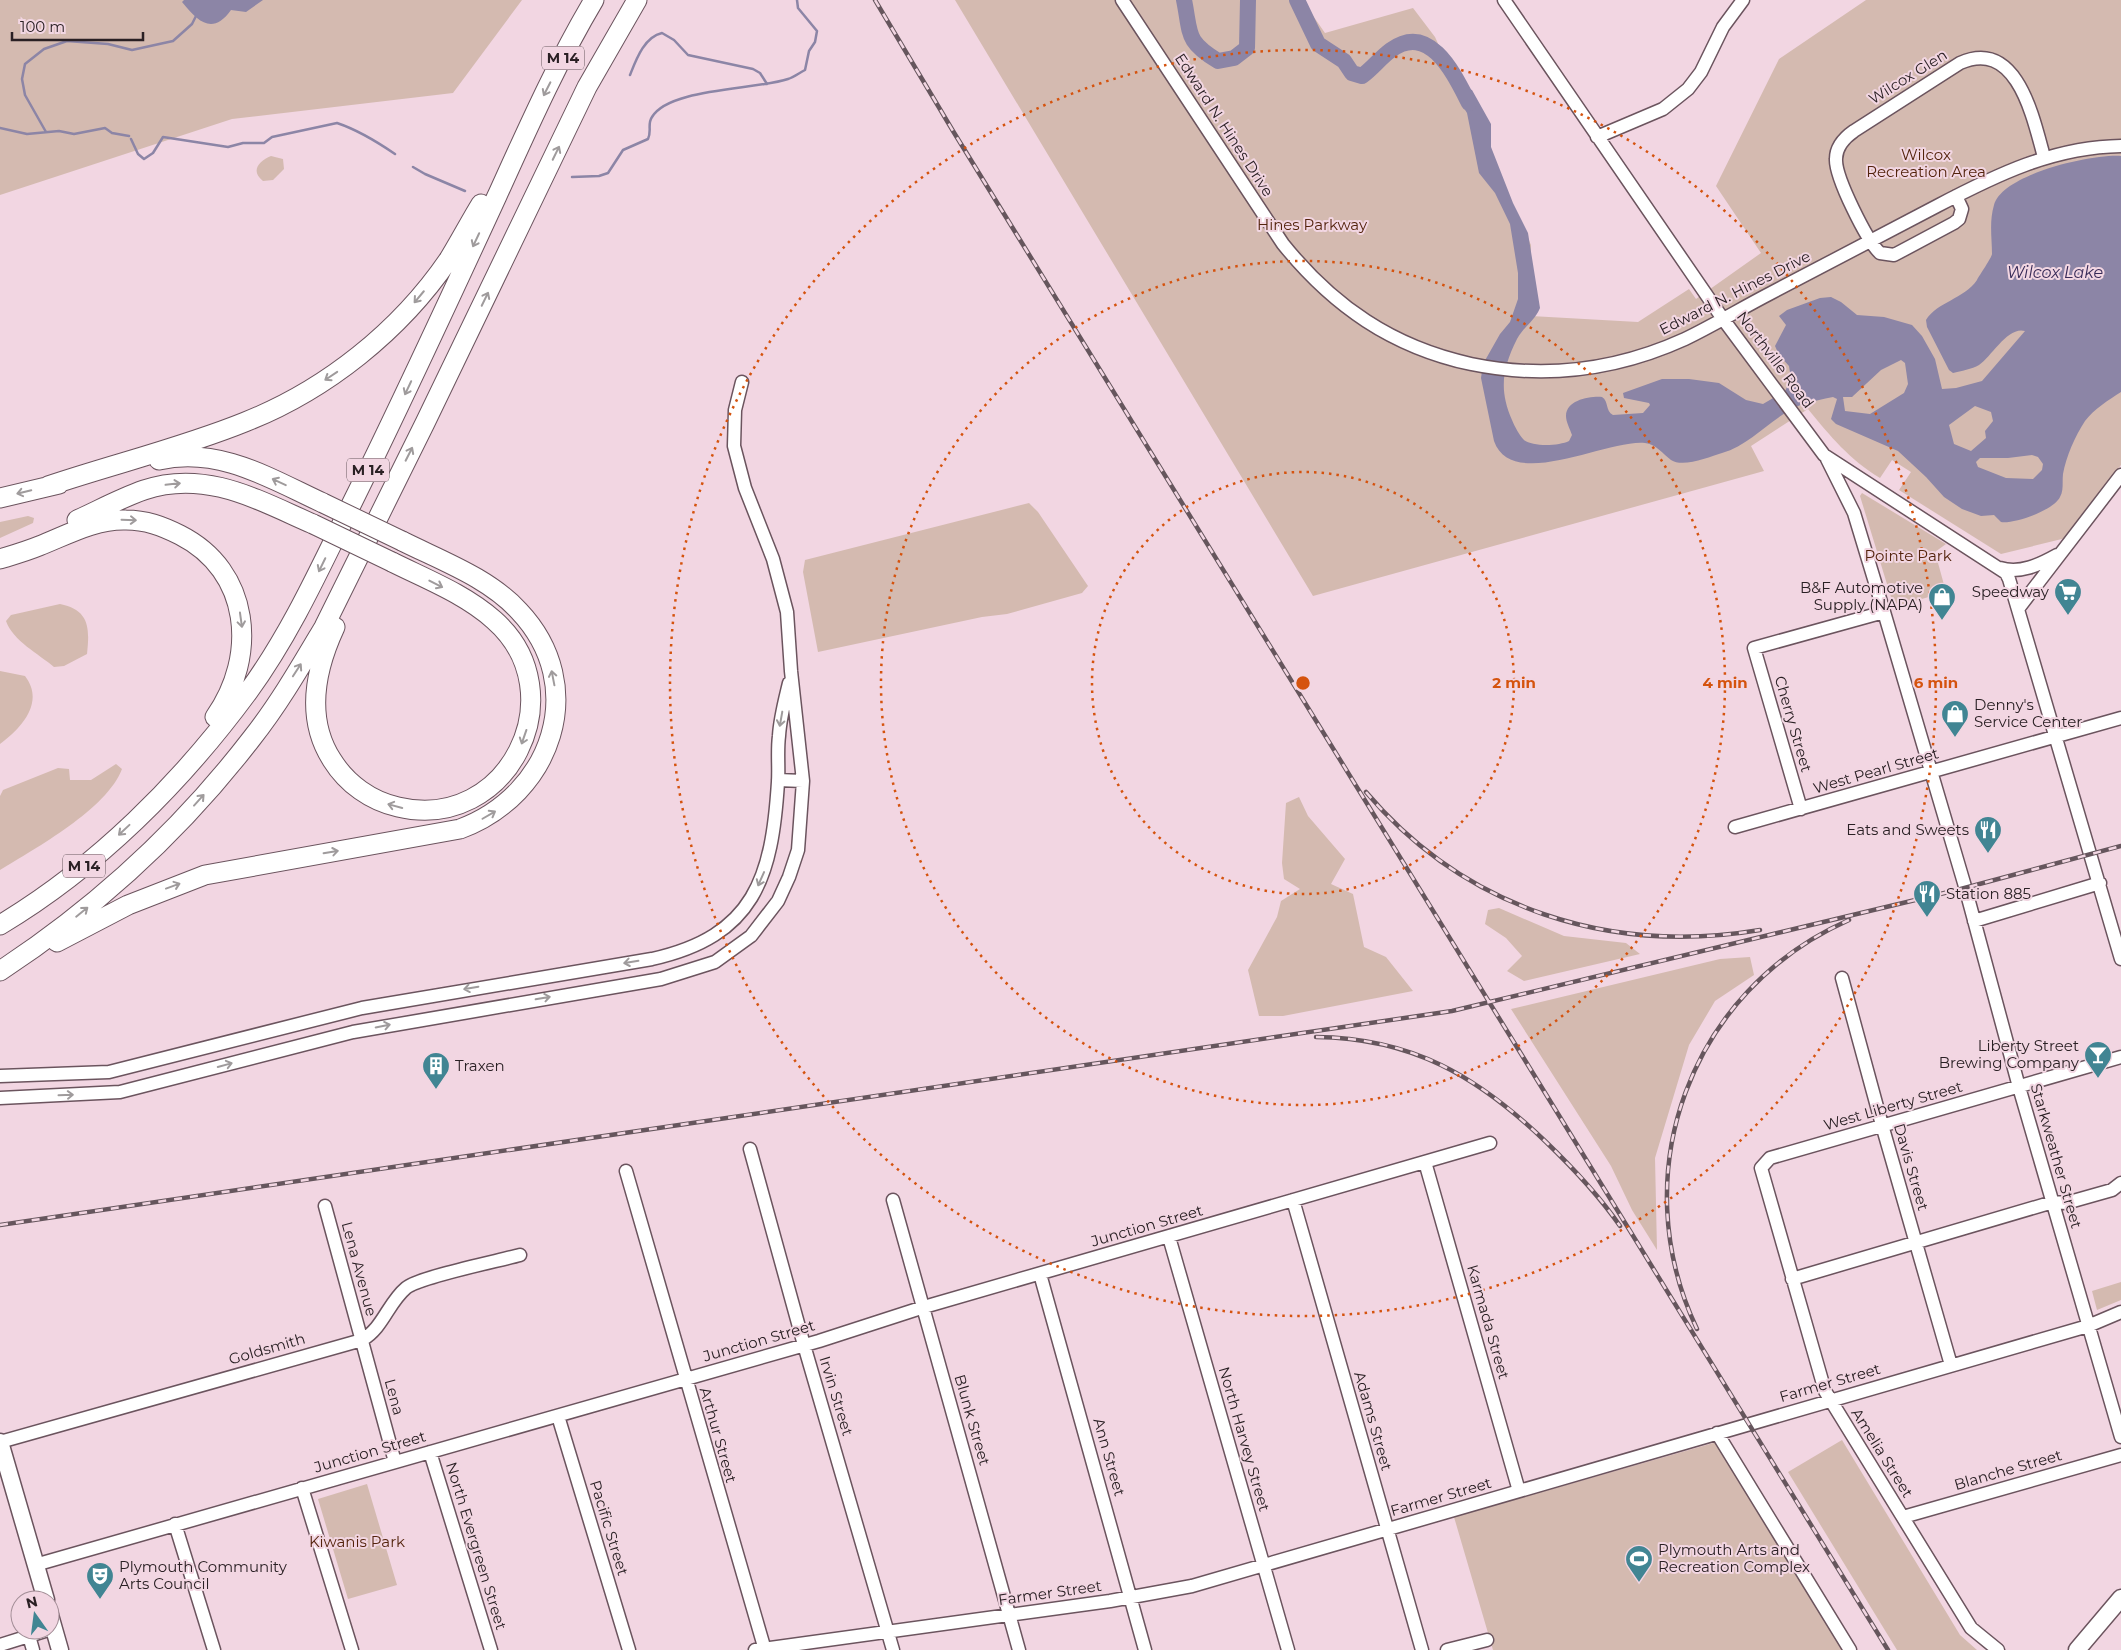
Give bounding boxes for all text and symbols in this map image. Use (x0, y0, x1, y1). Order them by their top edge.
scale bar (12, 10, 144, 42)
text: 100 m (20, 17, 65, 36)
street label: Wilcox Glen (1865, 45, 1950, 108)
road number: M 14 (542, 46, 584, 70)
street label: Edward N. Hines Drive (1171, 50, 1278, 200)
one-way arrow (542, 81, 551, 96)
park label: Wilcox Recreation Area (1866, 145, 1986, 181)
one-way arrow (551, 146, 561, 161)
park label: Hines Parkway (1257, 215, 1368, 234)
one-way arrow (471, 232, 480, 247)
street label: Edward N. Hines Drive (1656, 246, 1813, 339)
water label: Wilcox Lake (2007, 263, 2103, 282)
one-way arrow (414, 290, 425, 303)
one-way arrow (481, 292, 490, 307)
street label: Northville Road (1733, 308, 1818, 412)
one-way arrow (325, 371, 339, 381)
one-way arrow (403, 380, 412, 395)
one-way arrow (405, 447, 414, 462)
road number: M 14 (347, 458, 389, 482)
one-way arrow (272, 477, 287, 487)
one-way arrow (164, 479, 180, 489)
one-way arrow (16, 488, 32, 497)
one-way arrow (121, 516, 137, 525)
park label: Pointe Park (1864, 546, 1952, 565)
one-way arrow (316, 558, 326, 573)
supermarket icon: Speedway (2053, 577, 2083, 616)
place label: B&F Automotive Supply (NAPA) (1800, 578, 1923, 614)
one-way arrow (428, 580, 443, 589)
shop icon: B&F Automotive Supply (NAPA) (1927, 582, 1957, 621)
place label: Speedway (1972, 582, 2050, 601)
one-way arrow (236, 612, 246, 628)
one-way arrow (292, 664, 302, 678)
one-way arrow (547, 670, 557, 686)
text: 2 min (1492, 673, 1536, 692)
text: 4 min (1702, 673, 1748, 692)
text: 6 min (1914, 673, 1958, 692)
centre of rings (1294, 674, 1312, 692)
street label: Cherry Street (1771, 674, 1816, 774)
place label: Denny's Service Center (1974, 695, 2082, 731)
shop icon: Denny's Service Center (1940, 699, 1970, 738)
one-way arrow (776, 710, 786, 726)
one-way arrow (519, 729, 529, 745)
street label: West Pearl Street (1811, 744, 1941, 798)
one-way arrow (193, 793, 205, 806)
one-way arrow (387, 801, 403, 811)
one-way arrow (481, 810, 495, 820)
restaurant icon: Eats and Sweets (1973, 815, 2003, 854)
place label: Eats and Sweets (1846, 820, 1969, 839)
one-way arrow (118, 824, 131, 836)
one-way arrow (323, 847, 339, 857)
road number: M 14 (63, 854, 105, 878)
one-way arrow (756, 871, 766, 886)
restaurant icon: Station 885 (1912, 879, 1942, 918)
one-way arrow (164, 881, 180, 890)
place label: Station 885 (1946, 884, 2031, 903)
one-way arrow (75, 906, 88, 917)
one-way arrow (624, 958, 640, 968)
one-way arrow (463, 984, 479, 994)
one-way arrow (534, 993, 550, 1003)
one-way arrow (374, 1020, 390, 1030)
place label: Liberty Street Brewing Company (1939, 1036, 2080, 1072)
bar icon: Liberty Street Brewing Company (2083, 1040, 2113, 1079)
building icon: Traxen (421, 1051, 451, 1090)
place label: Traxen (455, 1056, 505, 1075)
one-way arrow (217, 1060, 233, 1069)
street label: West Liberty Street (1821, 1077, 1964, 1134)
street label: Starkweather Street (2027, 1081, 2086, 1230)
one-way arrow (58, 1090, 74, 1100)
street label: Davis Street (1890, 1121, 1933, 1213)
street label: Junction Street (1088, 1201, 1205, 1251)
street label: Lena Avenue (338, 1219, 381, 1318)
street label: Karmada Street (1463, 1262, 1514, 1381)
street label: Junction Street (700, 1316, 817, 1366)
street label: Goldsmith (226, 1329, 307, 1368)
street label: Irvin Street (815, 1354, 858, 1438)
street label: Farmer Street (1777, 1359, 1883, 1406)
street label: North Harvey Street (1215, 1364, 1274, 1513)
street label: Adams Street (1350, 1369, 1397, 1473)
street label: Blunk Street (950, 1372, 995, 1468)
street label: Lena (381, 1377, 408, 1417)
street label: Arthur Street (696, 1385, 741, 1485)
street label: Amelia Street (1847, 1404, 1917, 1501)
street label: Ann Street (1089, 1416, 1130, 1498)
street label: Junction Street (311, 1427, 428, 1477)
street label: Blanche Street (1952, 1445, 2064, 1494)
street label: North Evergreen Street (442, 1460, 511, 1632)
street label: Farmer Street (1388, 1473, 1494, 1520)
street label: Pacific Street (586, 1478, 633, 1578)
park label: Kiwanis Park (309, 1532, 405, 1551)
place label: Plymouth Arts and Recreation Complex (1658, 1540, 1810, 1576)
sports icon: Plymouth Arts and Recreation Complex (1624, 1544, 1654, 1583)
place label: Plymouth Community Arts Council (119, 1557, 288, 1593)
theatre icon: Plymouth Community Arts Council (85, 1561, 115, 1600)
street label: Farmer Street (997, 1576, 1103, 1609)
north arrow (10, 1590, 60, 1640)
text: N (24, 1592, 40, 1612)

